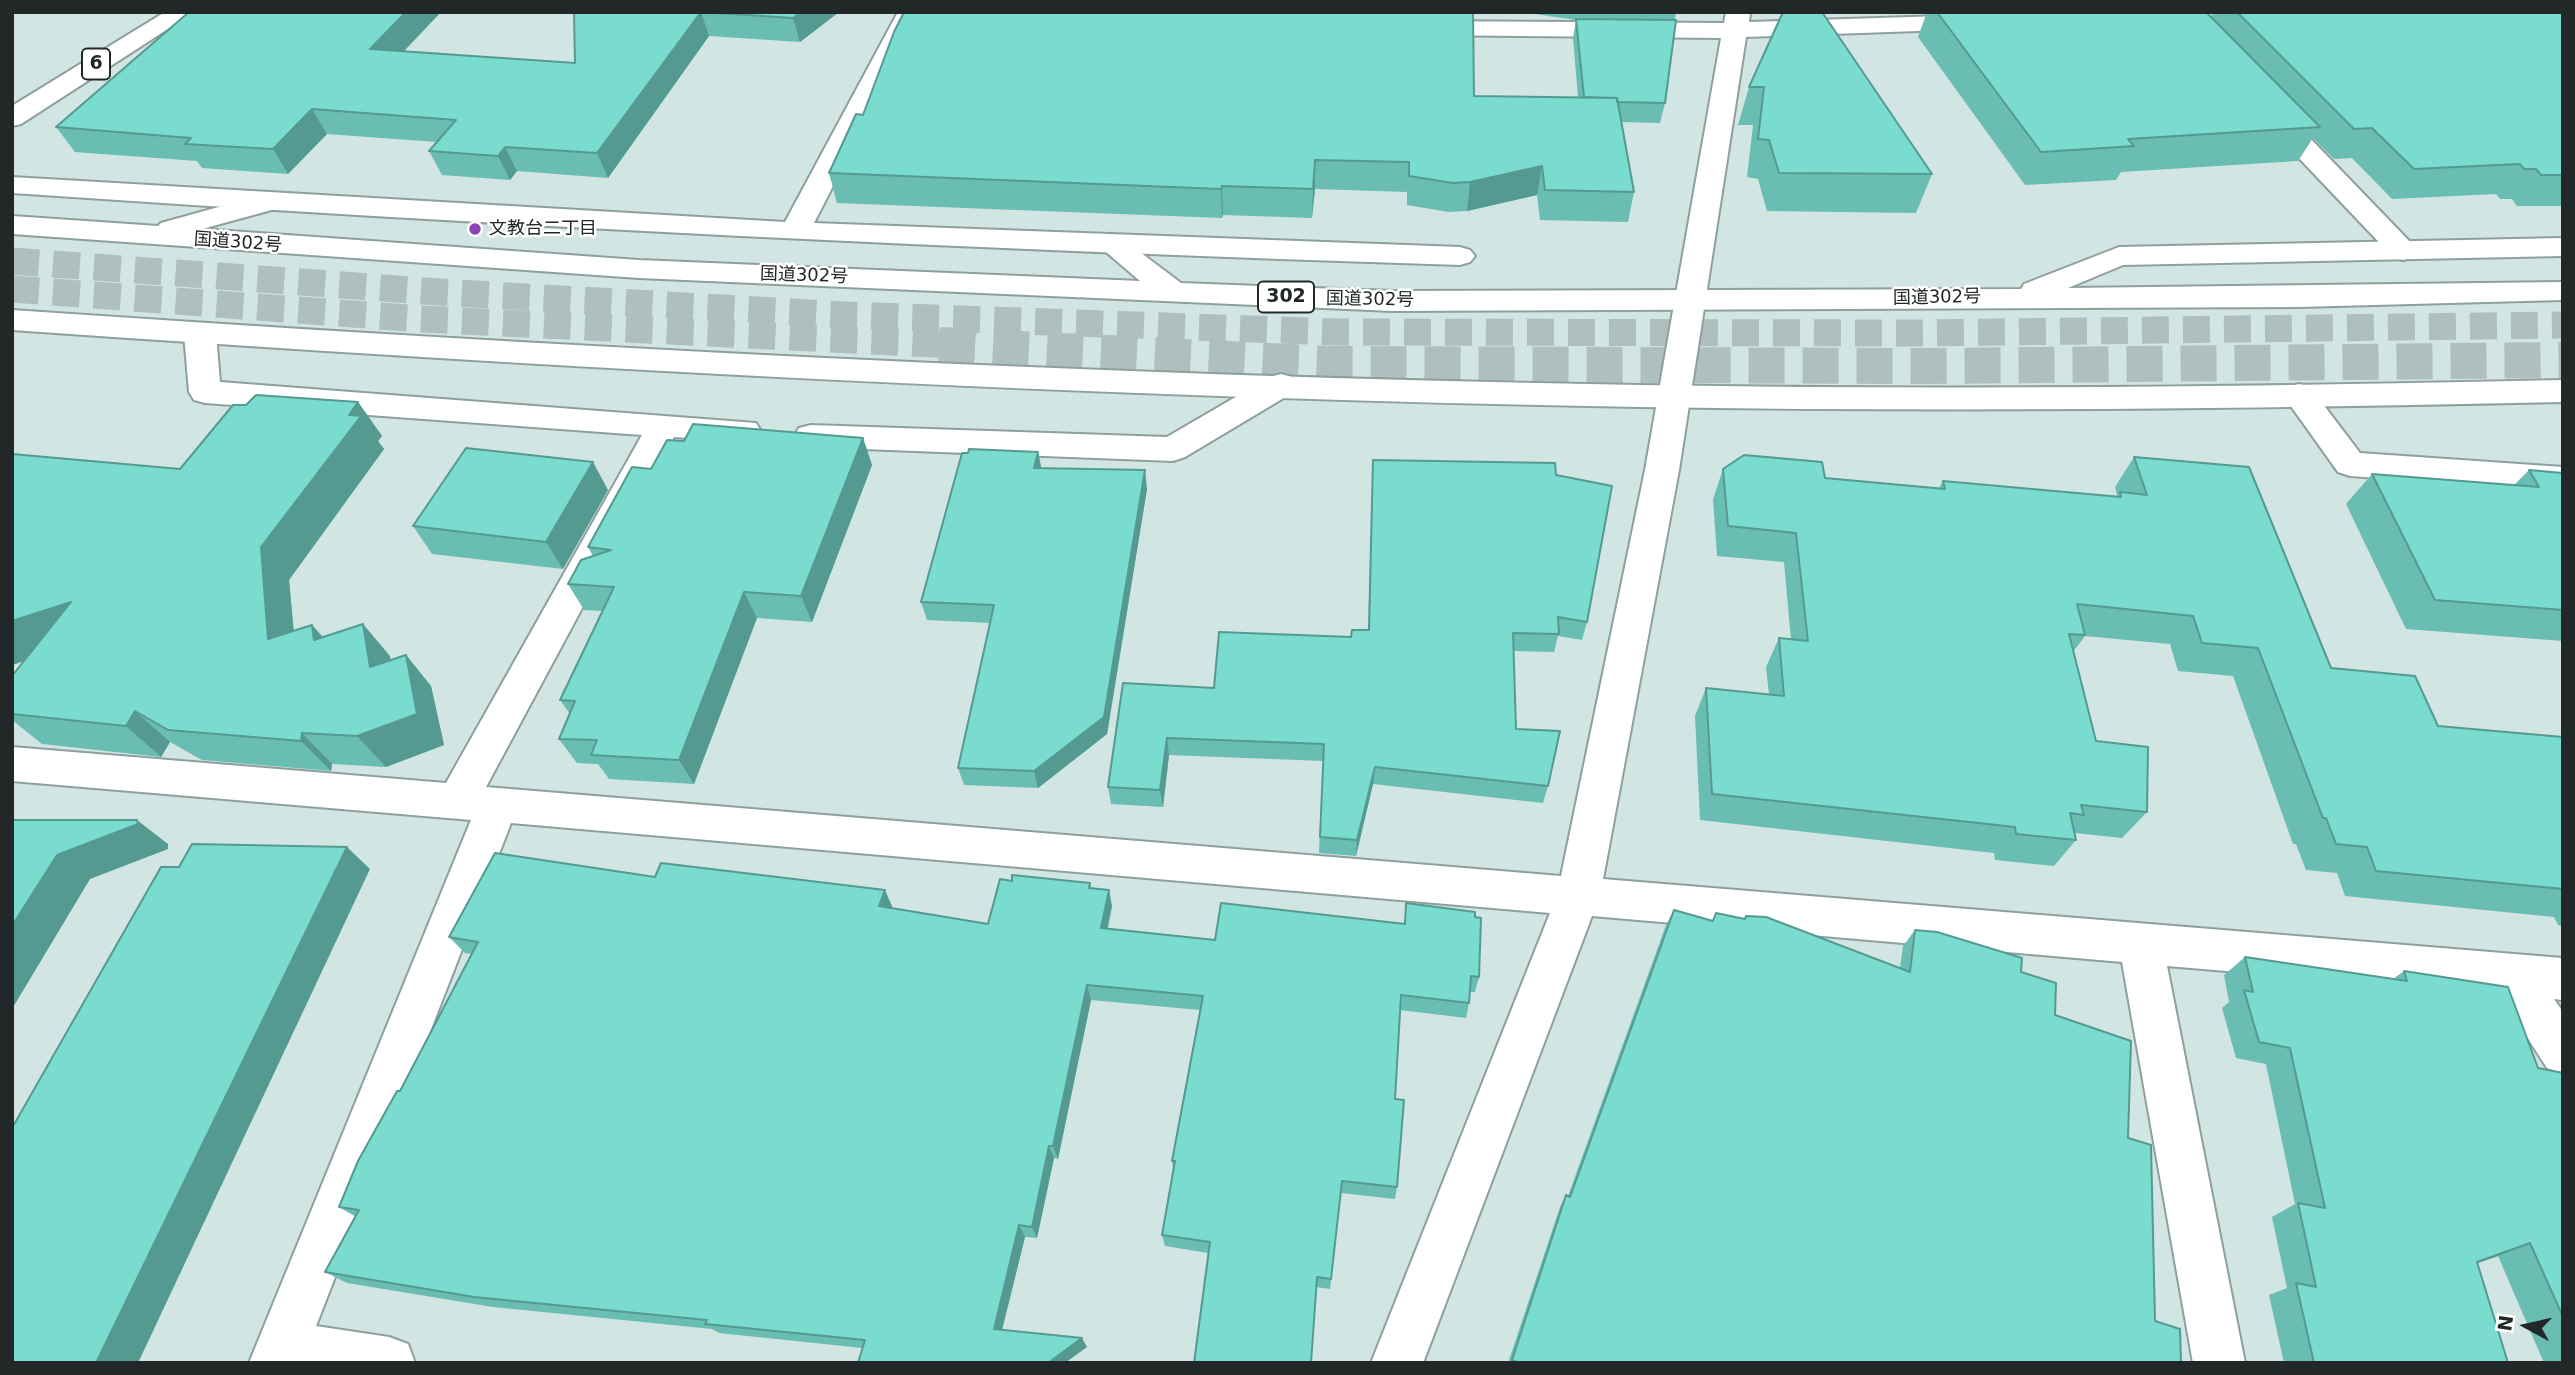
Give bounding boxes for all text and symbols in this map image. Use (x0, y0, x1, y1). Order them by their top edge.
road number: 6 (82, 48, 110, 80)
place label: 文教台二丁目 (489, 218, 597, 240)
marker: 文教台二丁目 (467, 221, 483, 237)
street label: 国道302号 (193, 229, 283, 257)
street label: 国道302号 (759, 264, 849, 288)
road number: 302 (1258, 282, 1314, 312)
street label: 国道302号 (1893, 286, 1981, 310)
street label: 国道302号 (1326, 288, 1414, 312)
north arrow (2491, 1291, 2561, 1361)
text: N (2493, 1314, 2517, 1332)

